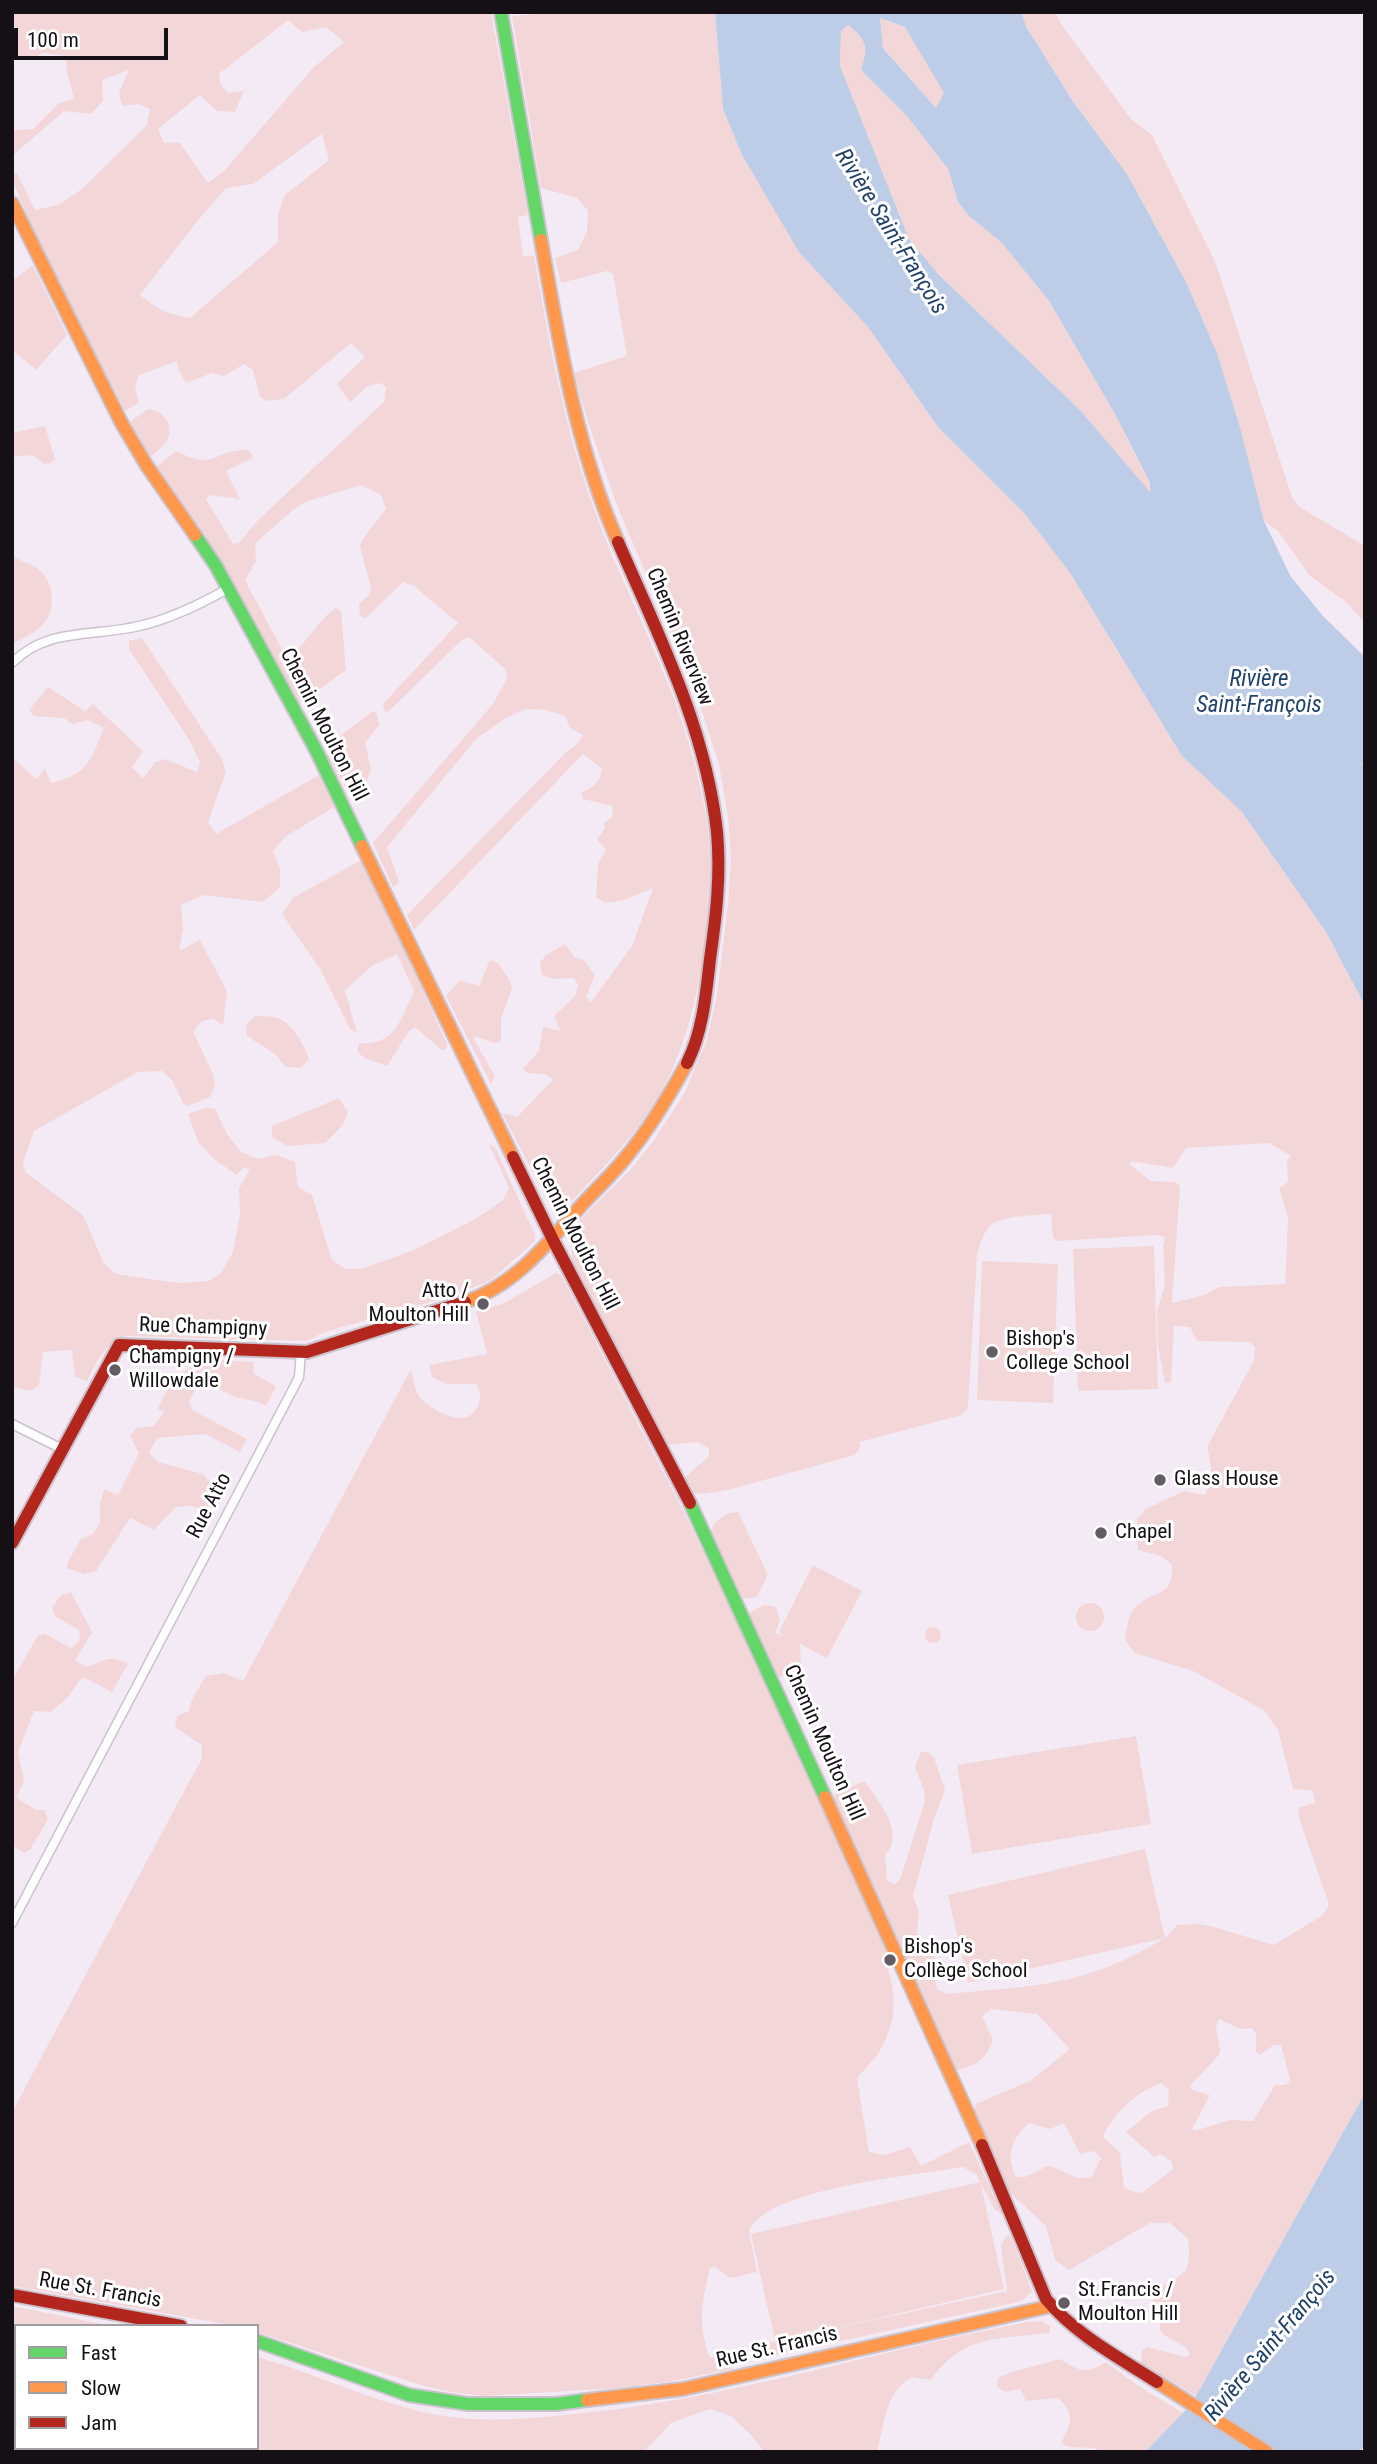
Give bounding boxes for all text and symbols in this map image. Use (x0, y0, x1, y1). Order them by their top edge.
scale bar (18, 14, 172, 58)
text: 100 m (27, 28, 79, 52)
water label: Rivière Saint-François (828, 144, 952, 320)
street label: Chemin Riverview (640, 565, 718, 709)
street label: Chemin Moulton Hill (274, 644, 372, 806)
water label: Rivière Saint-François (1196, 666, 1322, 720)
street label: Chemin Moulton Hill (525, 1153, 623, 1315)
place label: Atto / Moulton Hill (369, 1279, 469, 1329)
marker: Atto / Moulton Hill (475, 1296, 491, 1312)
street label: Rue Champigny (138, 1313, 268, 1343)
place label: Bishop's College School (1006, 1327, 1130, 1377)
marker: Bishop's College School (984, 1344, 1000, 1360)
place label: Champigny / Willowdale (129, 1345, 234, 1395)
marker: Champigny / Willowdale (107, 1362, 123, 1378)
place label: Glass House (1174, 1467, 1278, 1493)
street label: Rue Atto (182, 1469, 238, 1543)
marker: Glass House (1152, 1472, 1168, 1488)
place label: Chapel (1115, 1520, 1172, 1546)
marker: Chapel (1093, 1525, 1109, 1541)
street label: Chemin Moulton Hill (777, 1661, 869, 1825)
place label: Bishop's Collège School (904, 1935, 1028, 1985)
marker: Bishop's Collège School (882, 1952, 898, 1968)
water label: Rivière Saint-François (1199, 2264, 1343, 2428)
street label: Rue St. Francis (37, 2268, 163, 2314)
place label: St.Francis / Moulton Hill (1078, 2278, 1178, 2328)
marker: St.Francis / Moulton Hill (1056, 2295, 1072, 2311)
street label: Rue St. Francis (714, 2322, 840, 2374)
legend (14, 2324, 259, 2450)
text: Fast (81, 2341, 117, 2365)
text: Slow (81, 2376, 121, 2400)
text: Jam (81, 2411, 117, 2435)

